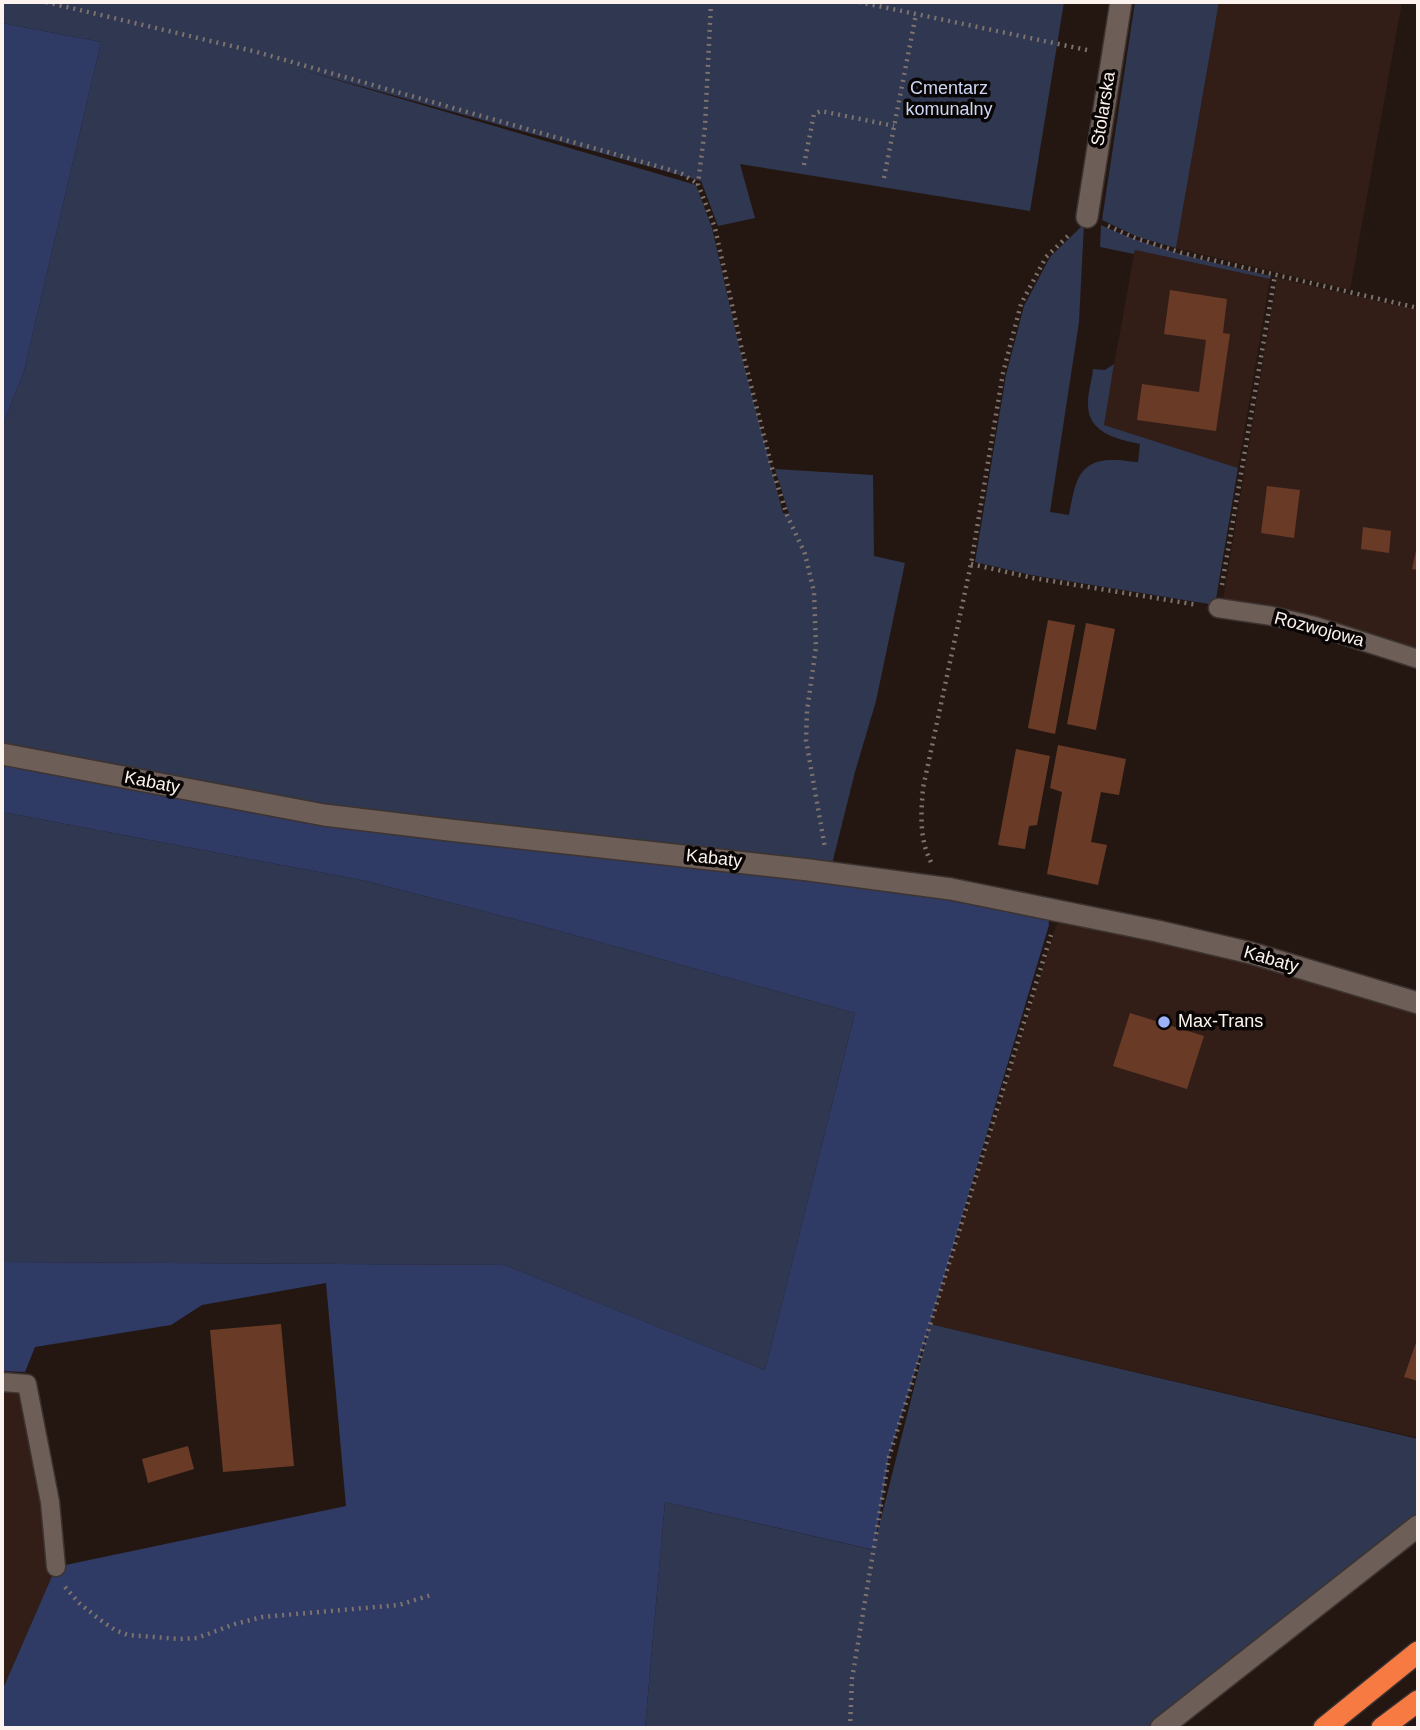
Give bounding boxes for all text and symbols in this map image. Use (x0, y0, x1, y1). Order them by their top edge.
street label: Stolarska (1087, 70, 1121, 148)
park label: Cmentarz komunalny (905, 78, 993, 120)
street label: Rozwojowa (1272, 608, 1366, 652)
street label: Kabaty (122, 767, 182, 799)
street label: Kabaty (685, 845, 743, 873)
street label: Kabaty (1241, 942, 1301, 978)
place label: Max-Trans (1178, 1011, 1263, 1033)
marker: Max-Trans (1156, 1014, 1172, 1030)

